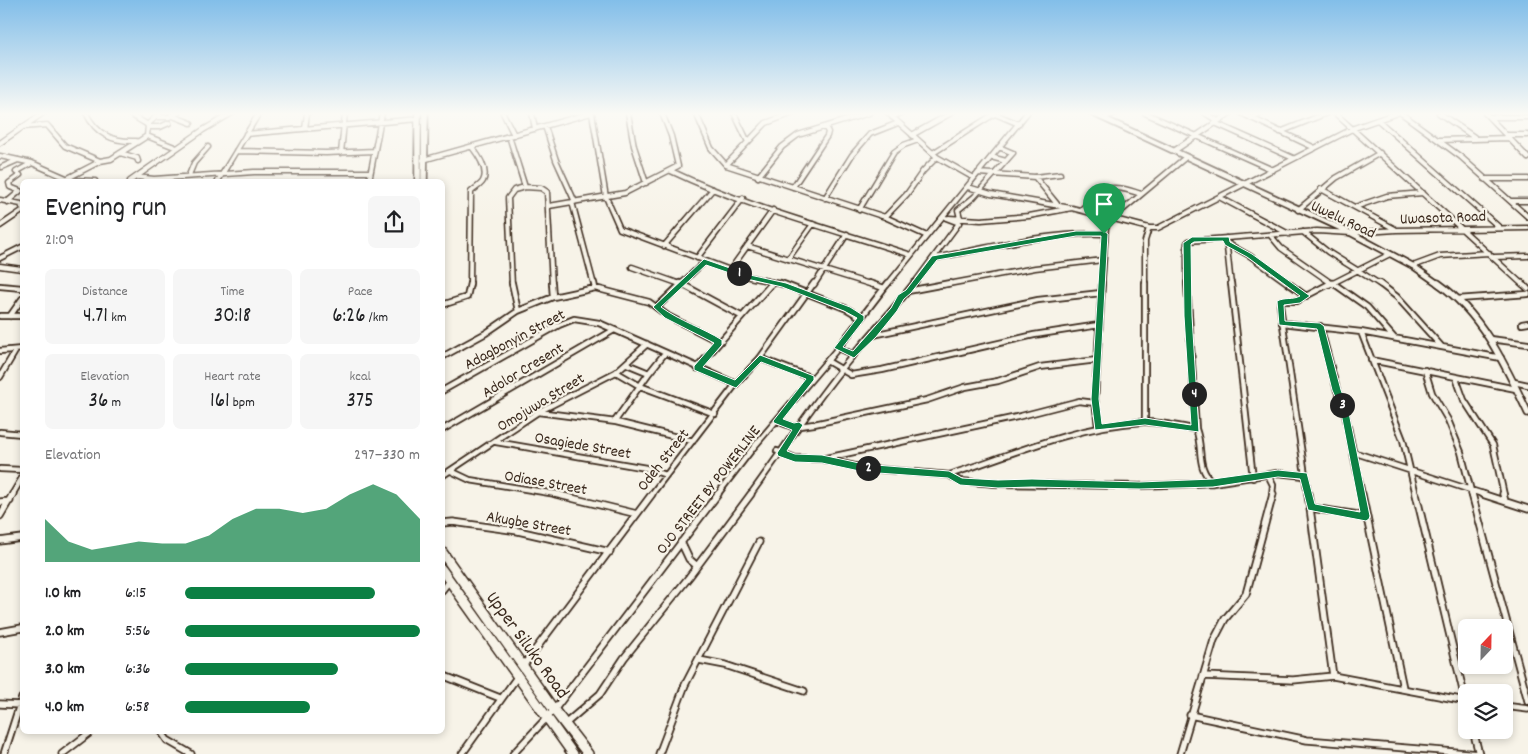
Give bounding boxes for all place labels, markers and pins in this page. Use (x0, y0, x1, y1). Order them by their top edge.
pin (1083, 183, 1125, 234)
pin: 1 (726, 260, 752, 286)
pin: 4 (1182, 382, 1206, 406)
pin: 3 (1330, 392, 1354, 418)
pin: 2 (856, 456, 880, 480)

